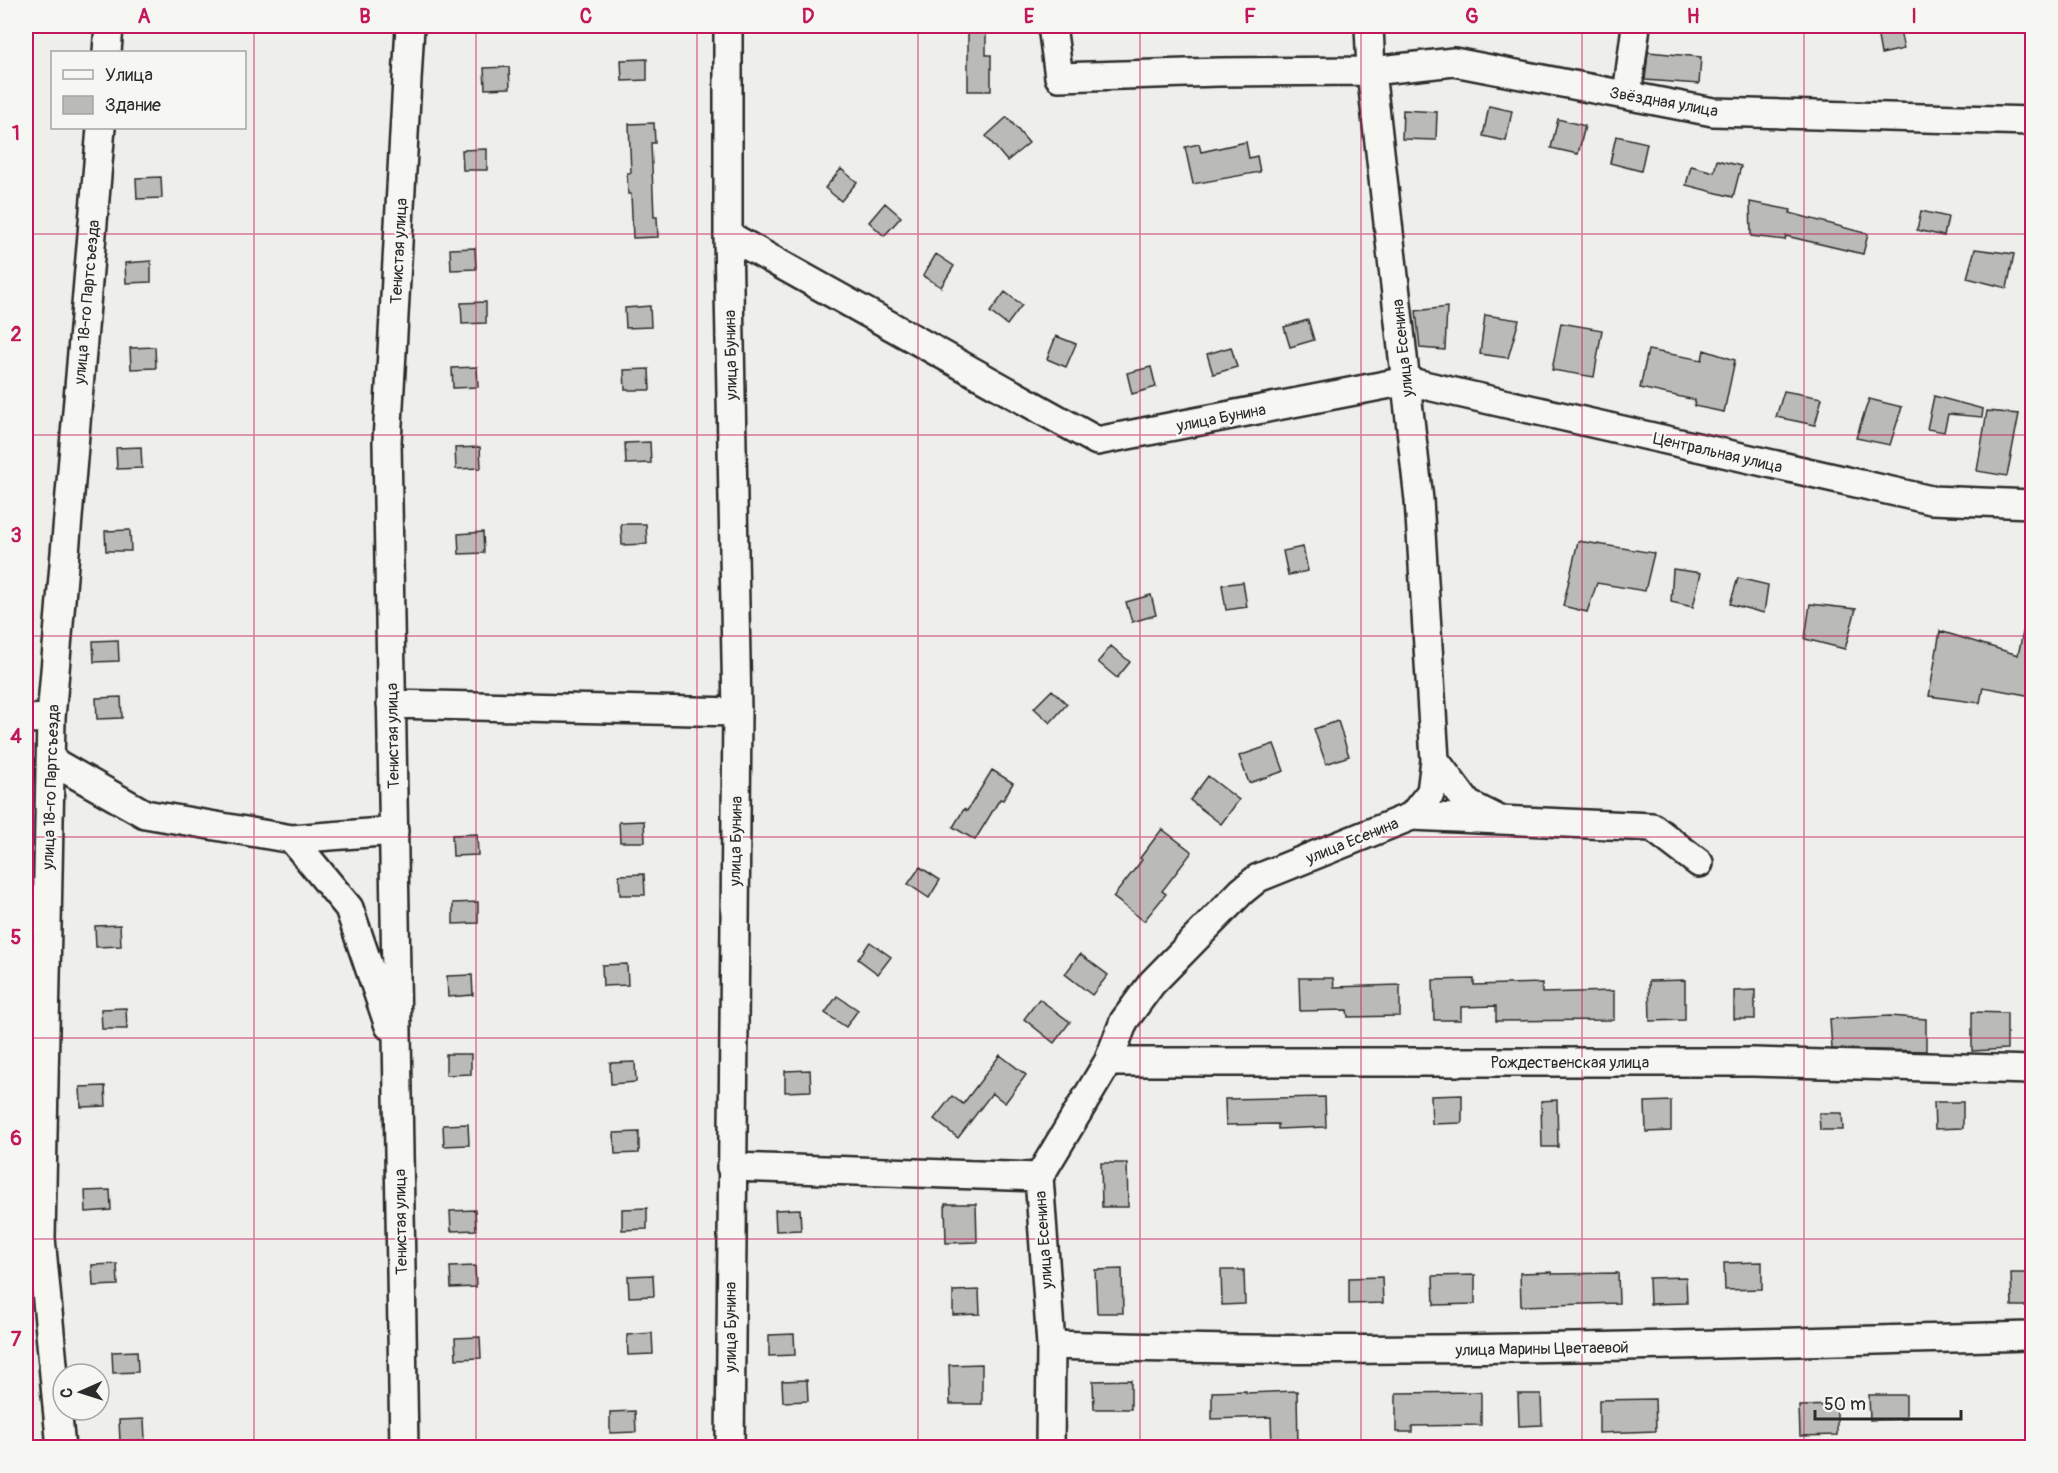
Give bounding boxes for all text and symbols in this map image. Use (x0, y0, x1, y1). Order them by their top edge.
text: A (138, 4, 151, 29)
text: B (359, 4, 371, 29)
text: C (580, 4, 592, 29)
text: D (802, 4, 815, 29)
text: E (1024, 4, 1035, 29)
text: F (1244, 4, 1256, 29)
text: G (1465, 4, 1479, 29)
text: H (1687, 4, 1700, 29)
text: I (1911, 4, 1917, 29)
legend (51, 51, 246, 129)
text: Улица (105, 64, 153, 87)
street label: Звёздная улица (1608, 83, 1720, 121)
text: Здание (105, 94, 161, 117)
text: 1 (12, 121, 20, 146)
street label: Тенистая улица (386, 198, 412, 304)
street label: улица 18-го Партсъезда (70, 219, 104, 386)
street label: улица Есенина (1388, 298, 1418, 399)
street label: улица Бунина (720, 310, 742, 401)
text: 2 (10, 322, 22, 347)
street label: улица Бунина (1174, 400, 1267, 437)
street label: Центральная улица (1651, 428, 1784, 478)
text: 3 (10, 523, 22, 548)
street label: Тенистая улица (382, 683, 404, 789)
street label: улица 18-го Партсъезда (38, 704, 64, 871)
text: 4 (10, 724, 22, 749)
street label: улица Бунина (725, 796, 747, 887)
street label: улица Есенина (1302, 813, 1402, 869)
text: 5 (11, 925, 22, 950)
street label: Рождественская улица (1491, 1053, 1649, 1073)
text: 6 (10, 1126, 22, 1151)
street label: Тенистая улица (390, 1169, 412, 1275)
street label: улица Есенина (1031, 1190, 1057, 1291)
street label: улица Бунина (721, 1282, 741, 1373)
text: 7 (11, 1327, 22, 1352)
street label: улица Марины Цветаевой (1454, 1337, 1629, 1361)
north arrow (51, 1362, 111, 1422)
scale bar (1815, 1383, 1960, 1421)
text: С (57, 1387, 77, 1398)
text: 50 m (1824, 1393, 1866, 1416)

